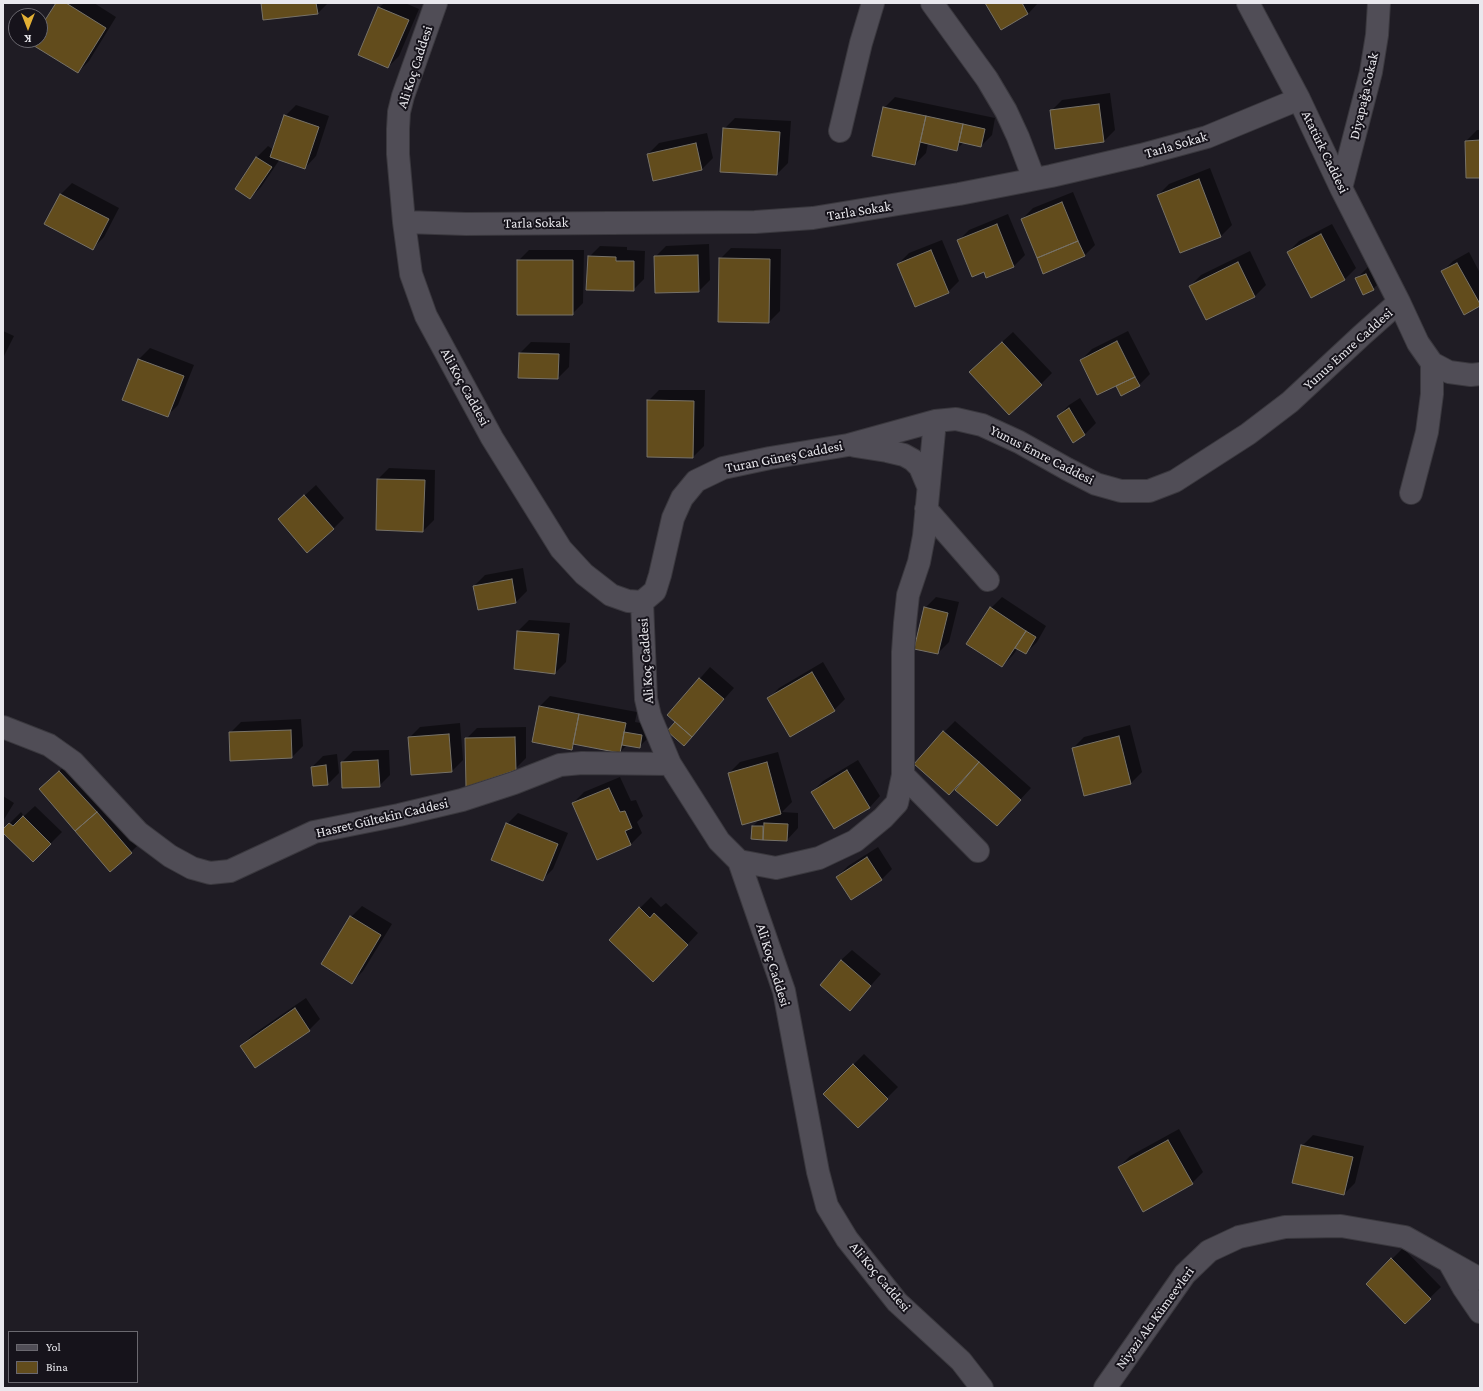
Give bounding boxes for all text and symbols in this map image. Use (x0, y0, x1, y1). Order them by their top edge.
north arrow (8, 8, 48, 48)
street label: Ali Koç Caddesi (394, 24, 436, 110)
text: K (24, 33, 32, 45)
street label: Diyapağa Sokak (1346, 51, 1382, 141)
street label: Atatürk Caddesi (1298, 108, 1352, 196)
street label: Tarla Sokak (1143, 128, 1209, 162)
street label: Tarla Sokak (826, 198, 892, 224)
street label: Tarla Sokak (504, 214, 568, 232)
street label: Yunus Emre Caddesi (1300, 305, 1396, 393)
street label: Ali Koç Caddesi (437, 345, 493, 429)
street label: Yunus Emre Caddesi (987, 422, 1097, 488)
street label: Turan Güneş Caddesi (724, 437, 844, 477)
street label: Ali Koç Caddesi (635, 618, 657, 704)
street label: Hasret Gültekin Caddesi (314, 795, 450, 841)
street label: Ali Koç Caddesi (752, 921, 794, 1009)
street label: Ali Koç Caddesi (846, 1239, 914, 1315)
street label: Niyazi Akı Kümeevleri (1112, 1263, 1198, 1373)
legend (8, 1331, 138, 1383)
text: Yol (46, 1340, 61, 1354)
text: Bina (46, 1360, 68, 1374)

